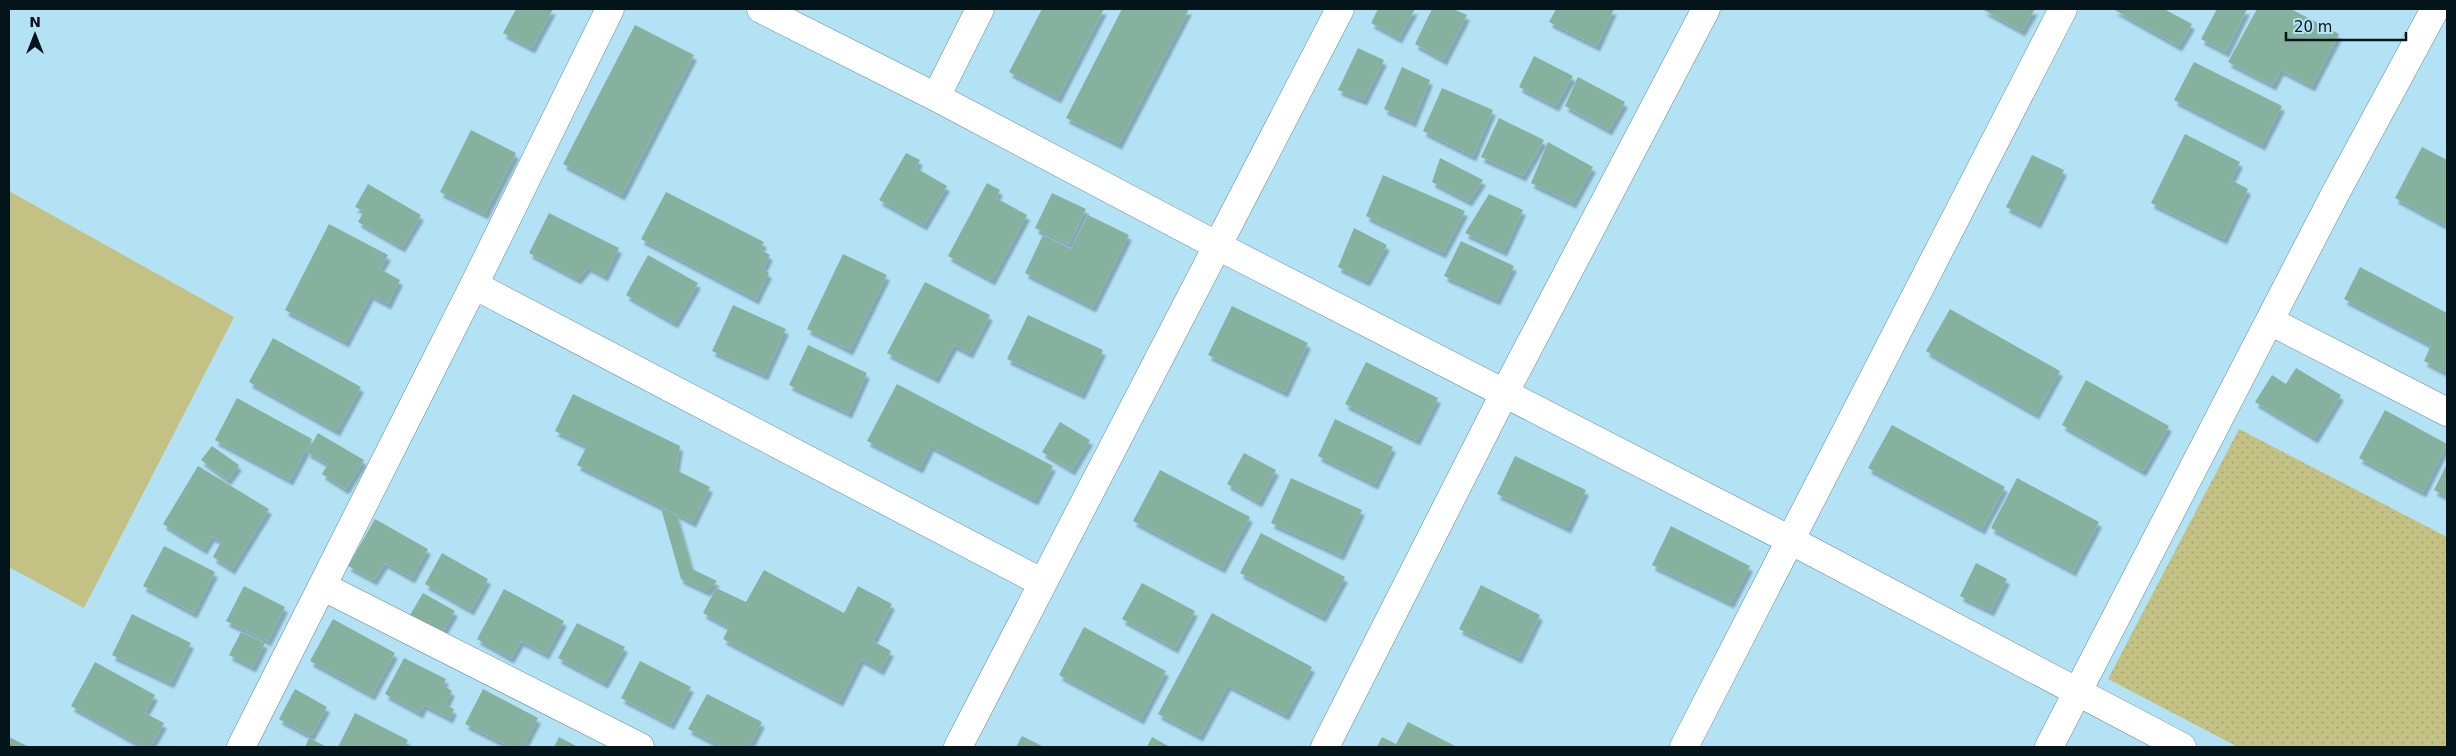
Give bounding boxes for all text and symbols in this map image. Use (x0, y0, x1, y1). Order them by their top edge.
north arrow (10, 10, 60, 60)
scale bar (2286, 10, 2406, 42)
text: N (29, 14, 41, 30)
text: 20 m (2294, 18, 2332, 36)

